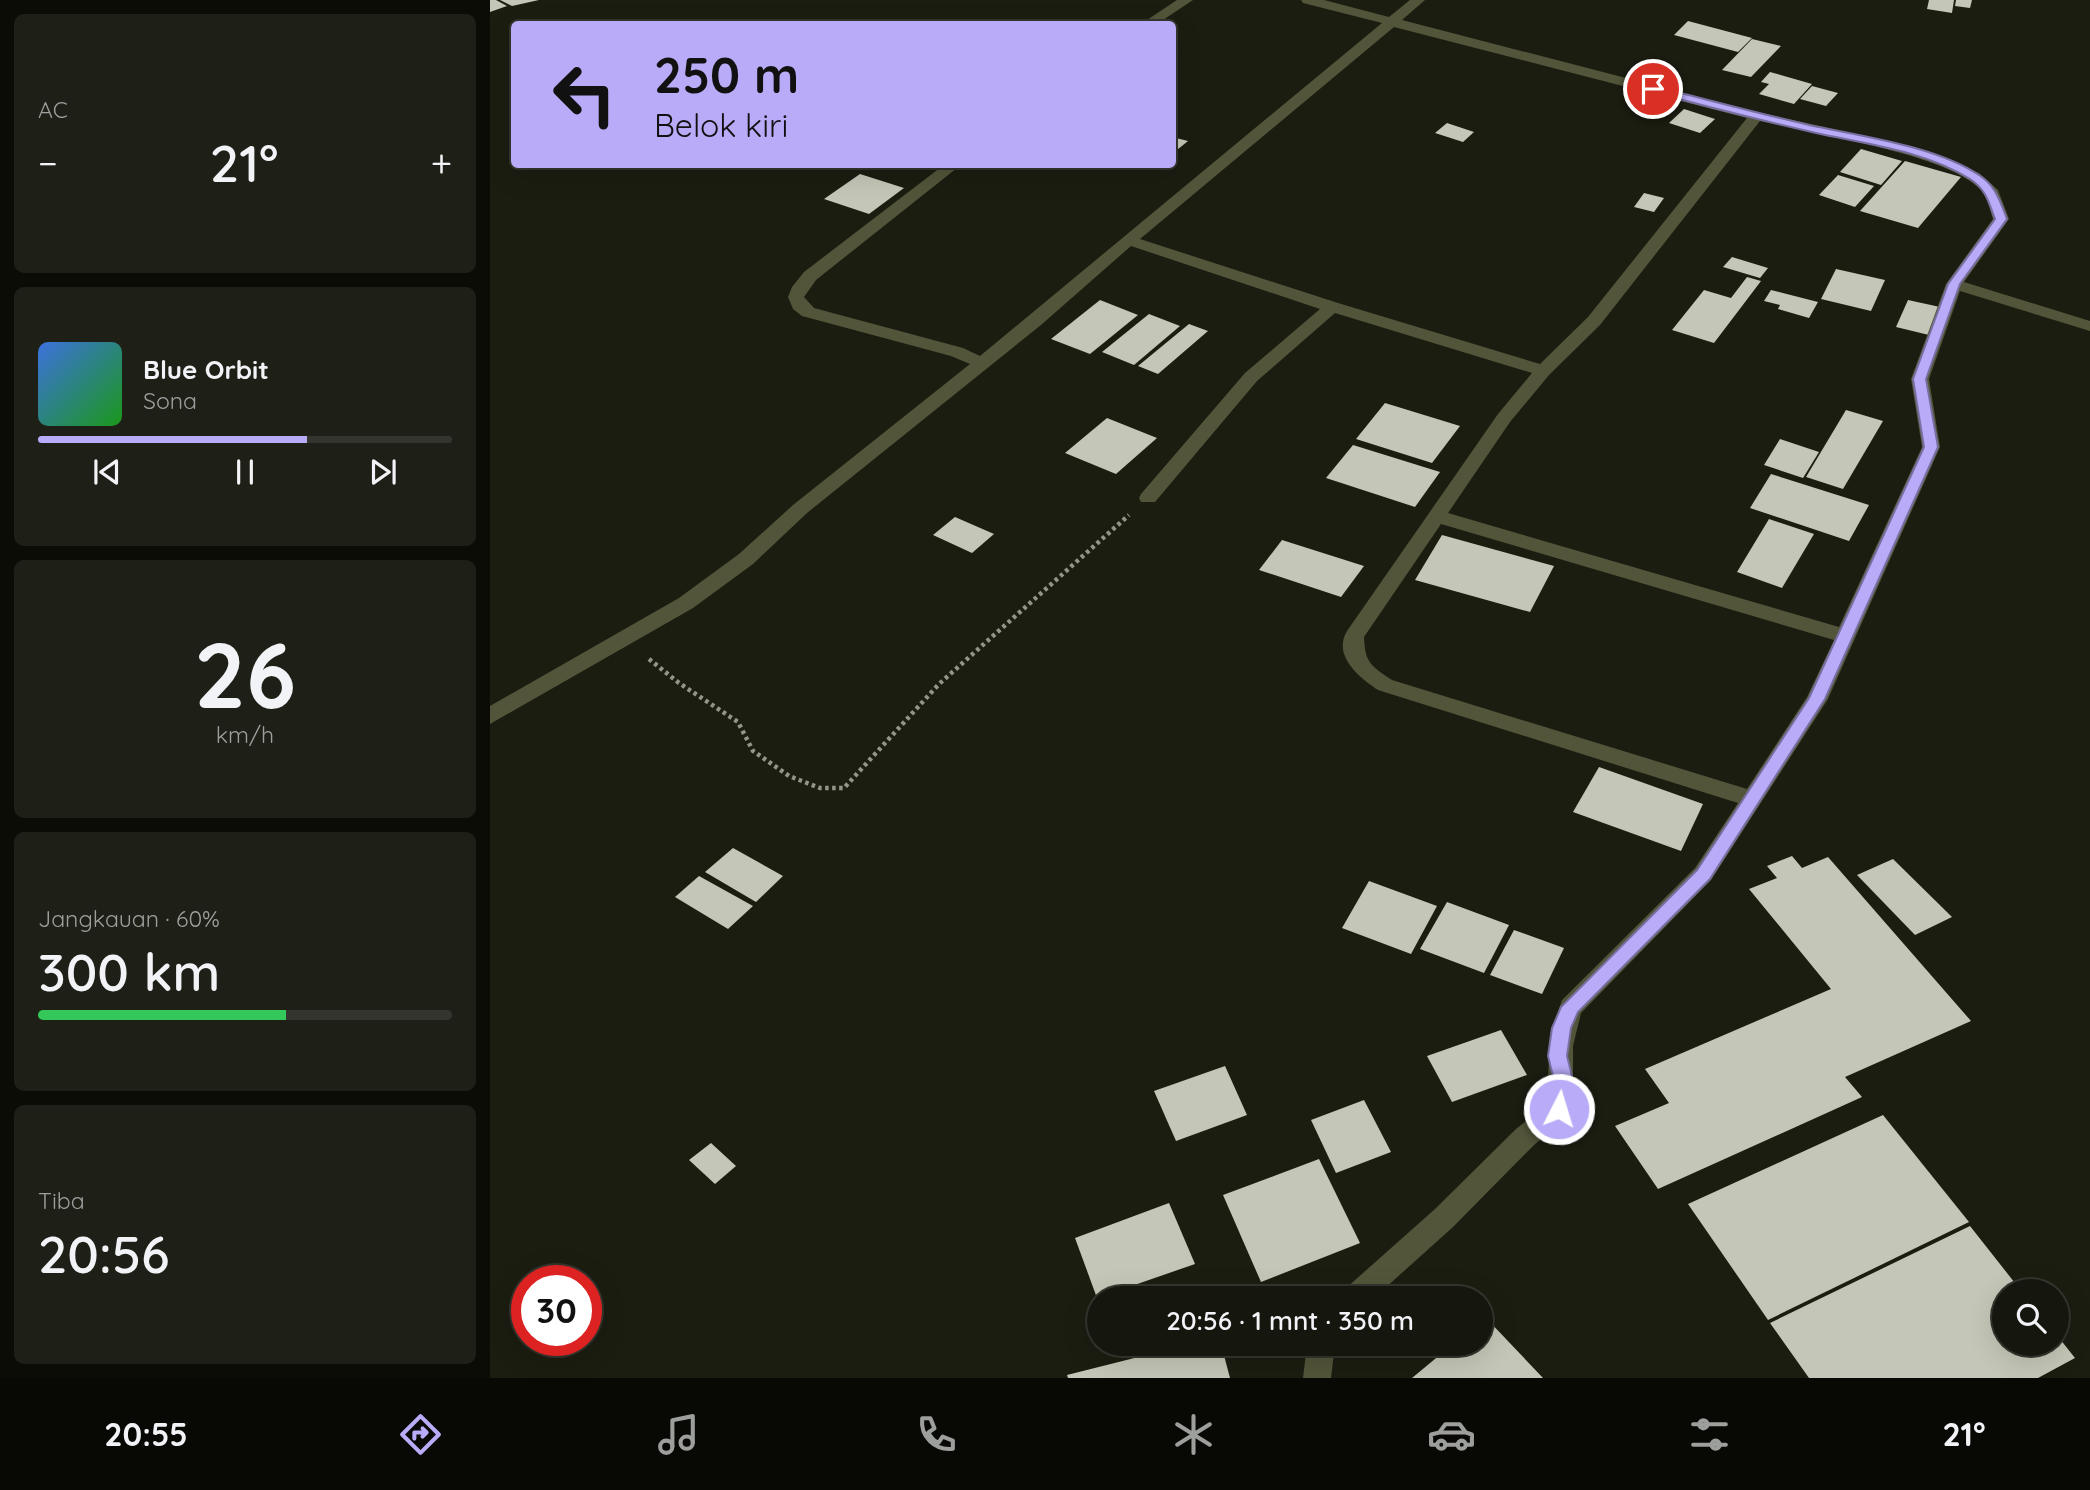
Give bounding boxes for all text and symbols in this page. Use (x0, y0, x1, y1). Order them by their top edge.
text: 250 m (654, 44, 799, 105)
icon: left (539, 49, 630, 140)
pin (1623, 59, 1683, 119)
icon: arrive (1634, 70, 1672, 108)
text: AC (38, 95, 68, 124)
text: Belok kiri (654, 105, 788, 145)
text: 21° (210, 130, 278, 195)
text: − (38, 139, 58, 187)
text: + (431, 139, 452, 187)
text: Blue Orbit (143, 353, 269, 386)
text: Sona (143, 386, 197, 415)
icon: previous (88, 453, 126, 491)
icon: pause (226, 453, 264, 491)
icon: next (364, 453, 402, 491)
text: 26 (194, 617, 296, 731)
text: km/h (216, 720, 274, 749)
text: Jangkauan · 60% (38, 904, 220, 933)
text: 300 km (38, 939, 220, 1004)
position arrow (1522, 1072, 1596, 1146)
text: Tiba (38, 1186, 85, 1215)
text: 20:56 (38, 1221, 170, 1286)
speed limit sign: 30 (511, 1265, 602, 1356)
map controls (1992, 1279, 2069, 1356)
button: search (1992, 1279, 2069, 1356)
text: 20:56 · 1 mnt · 350 m (1166, 1304, 1414, 1337)
icon: directions (396, 1410, 445, 1459)
icon: music (654, 1410, 703, 1459)
icon: phone (912, 1410, 961, 1459)
icon: climate (1169, 1410, 1218, 1459)
icon: car (1427, 1410, 1476, 1459)
icon: filters (1685, 1410, 1734, 1459)
text: 20:55 (104, 1414, 188, 1454)
text: 21° (1942, 1414, 1986, 1454)

